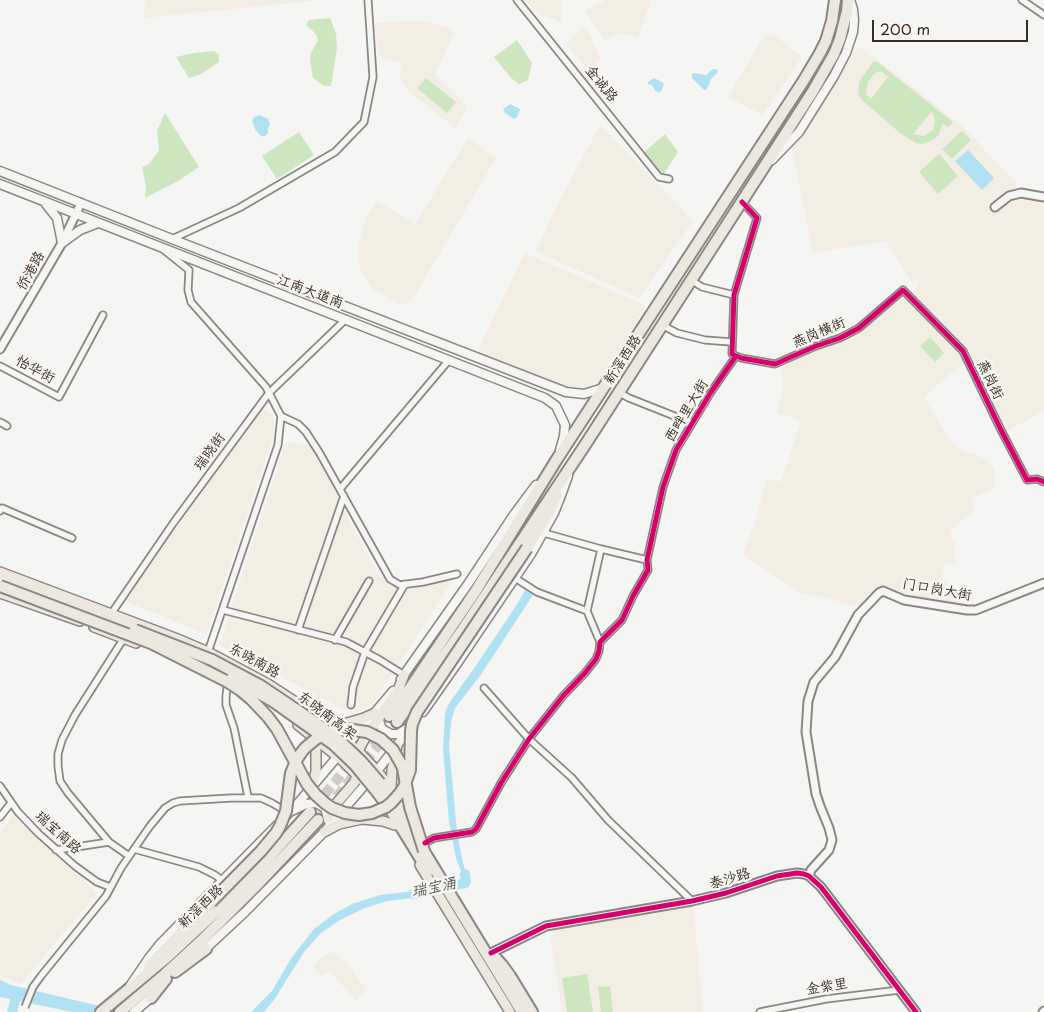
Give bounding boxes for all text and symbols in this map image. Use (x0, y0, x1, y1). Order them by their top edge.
scale bar (874, 10, 1030, 42)
text: 200 m (880, 17, 930, 40)
street label: 金诚路 (581, 62, 621, 106)
street label: 侨港路 (13, 249, 49, 293)
street label: 江南大道南 (274, 272, 346, 312)
street label: 燕岗横街 (790, 314, 848, 352)
street label: 新滘西路 (601, 332, 645, 388)
street label: 怡华街 (13, 353, 57, 387)
street label: 燕岗街 (973, 357, 1007, 403)
street label: 西畔里大街 (662, 377, 712, 445)
street label: 瑞晓街 (191, 430, 229, 474)
street label: 门口岗大街 (901, 576, 973, 604)
street label: 东晓南路 (225, 640, 283, 682)
street label: 东晓南高架 (294, 688, 360, 744)
street label: 瑞宝南路 (32, 808, 84, 858)
street label: 泰沙路 (707, 865, 753, 893)
water label: 瑞宝涌 (410, 875, 458, 901)
street label: 新滘西路 (175, 882, 227, 932)
street label: 金紫里 (805, 975, 849, 999)

